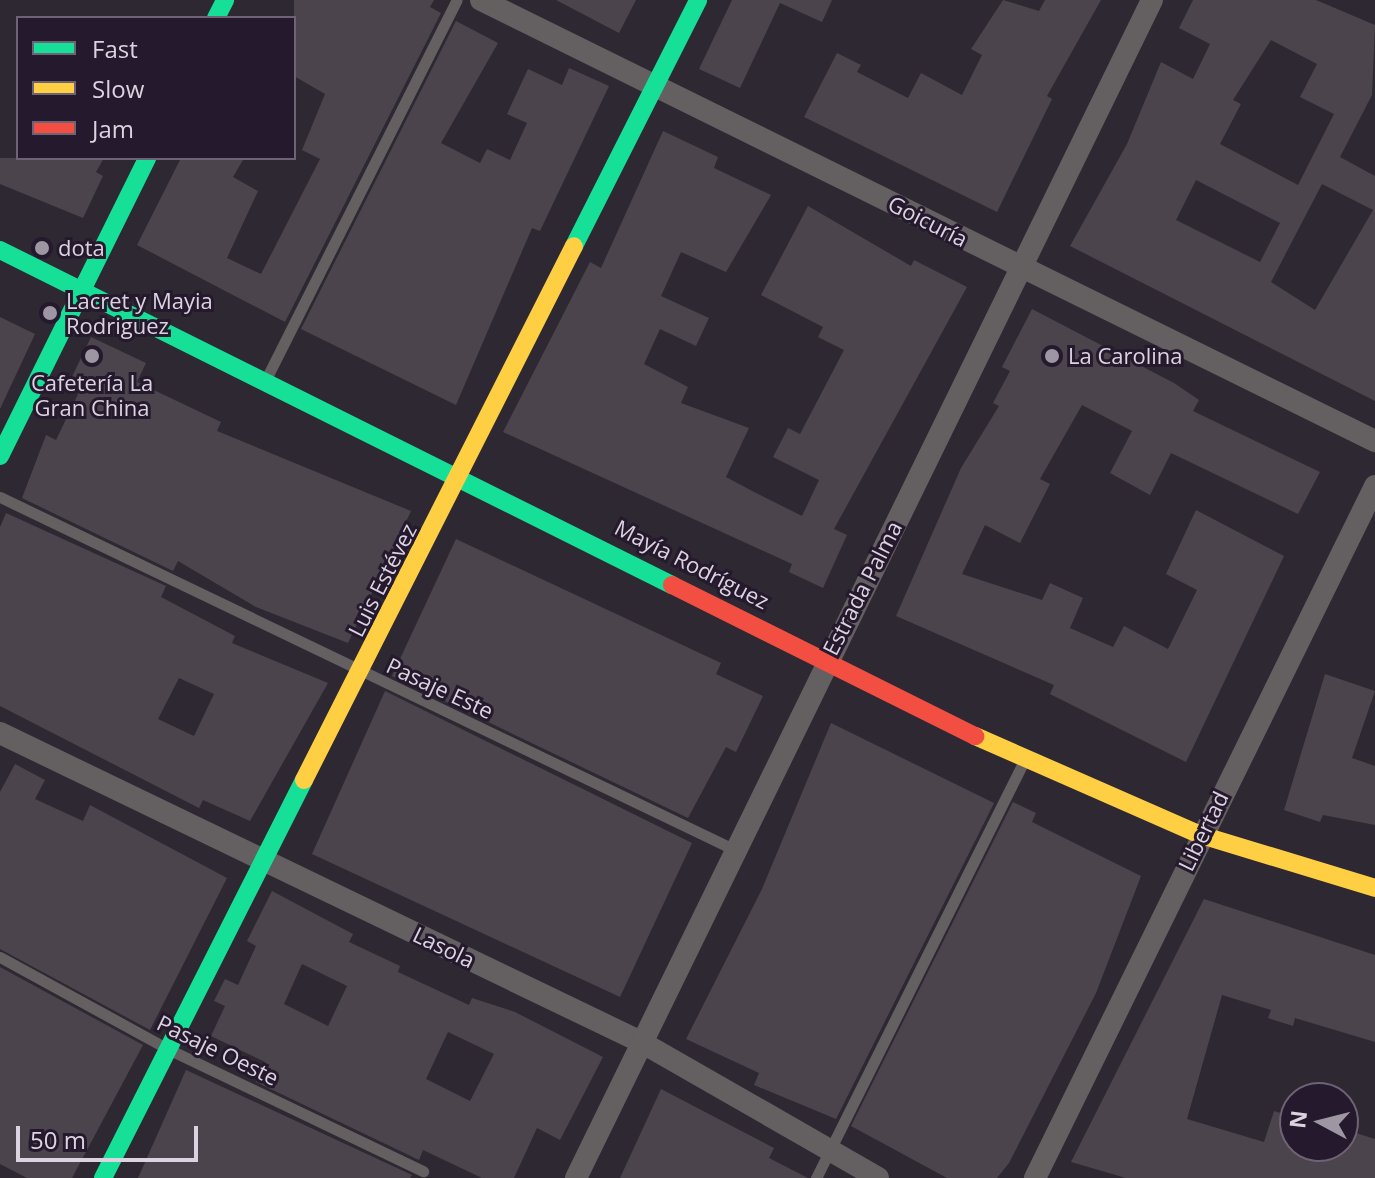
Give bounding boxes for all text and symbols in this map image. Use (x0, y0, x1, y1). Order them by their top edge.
legend (16, 16, 296, 160)
text: Fast (92, 32, 138, 65)
text: Slow (92, 72, 144, 105)
text: Jam (92, 112, 134, 145)
street label: Goicuría (884, 190, 972, 252)
place label: dota (58, 235, 105, 261)
marker: dota (33, 239, 51, 257)
place label: Lacret y Mayia Rodriguez (66, 287, 213, 338)
marker: Lacret y Mayia Rodriguez (41, 304, 59, 322)
place label: La Carolina (1068, 343, 1183, 369)
marker: Cafetería La Gran China (83, 347, 101, 365)
marker: La Carolina (1043, 347, 1061, 365)
place label: Cafetería La Gran China (31, 369, 153, 420)
street label: Mayía Rodríguez (611, 514, 773, 614)
street label: Estrada Palma (817, 517, 907, 659)
street label: Luis Estévez (342, 519, 422, 641)
street label: Pasaje Este (382, 652, 498, 724)
street label: Libertad (1172, 787, 1234, 875)
street label: Lasola (409, 921, 479, 973)
street label: Pasaje Oeste (153, 1009, 283, 1091)
north arrow (1279, 1082, 1359, 1162)
text: N (1281, 1109, 1313, 1130)
scale bar (20, 1110, 202, 1160)
text: 50 m (30, 1123, 86, 1156)

